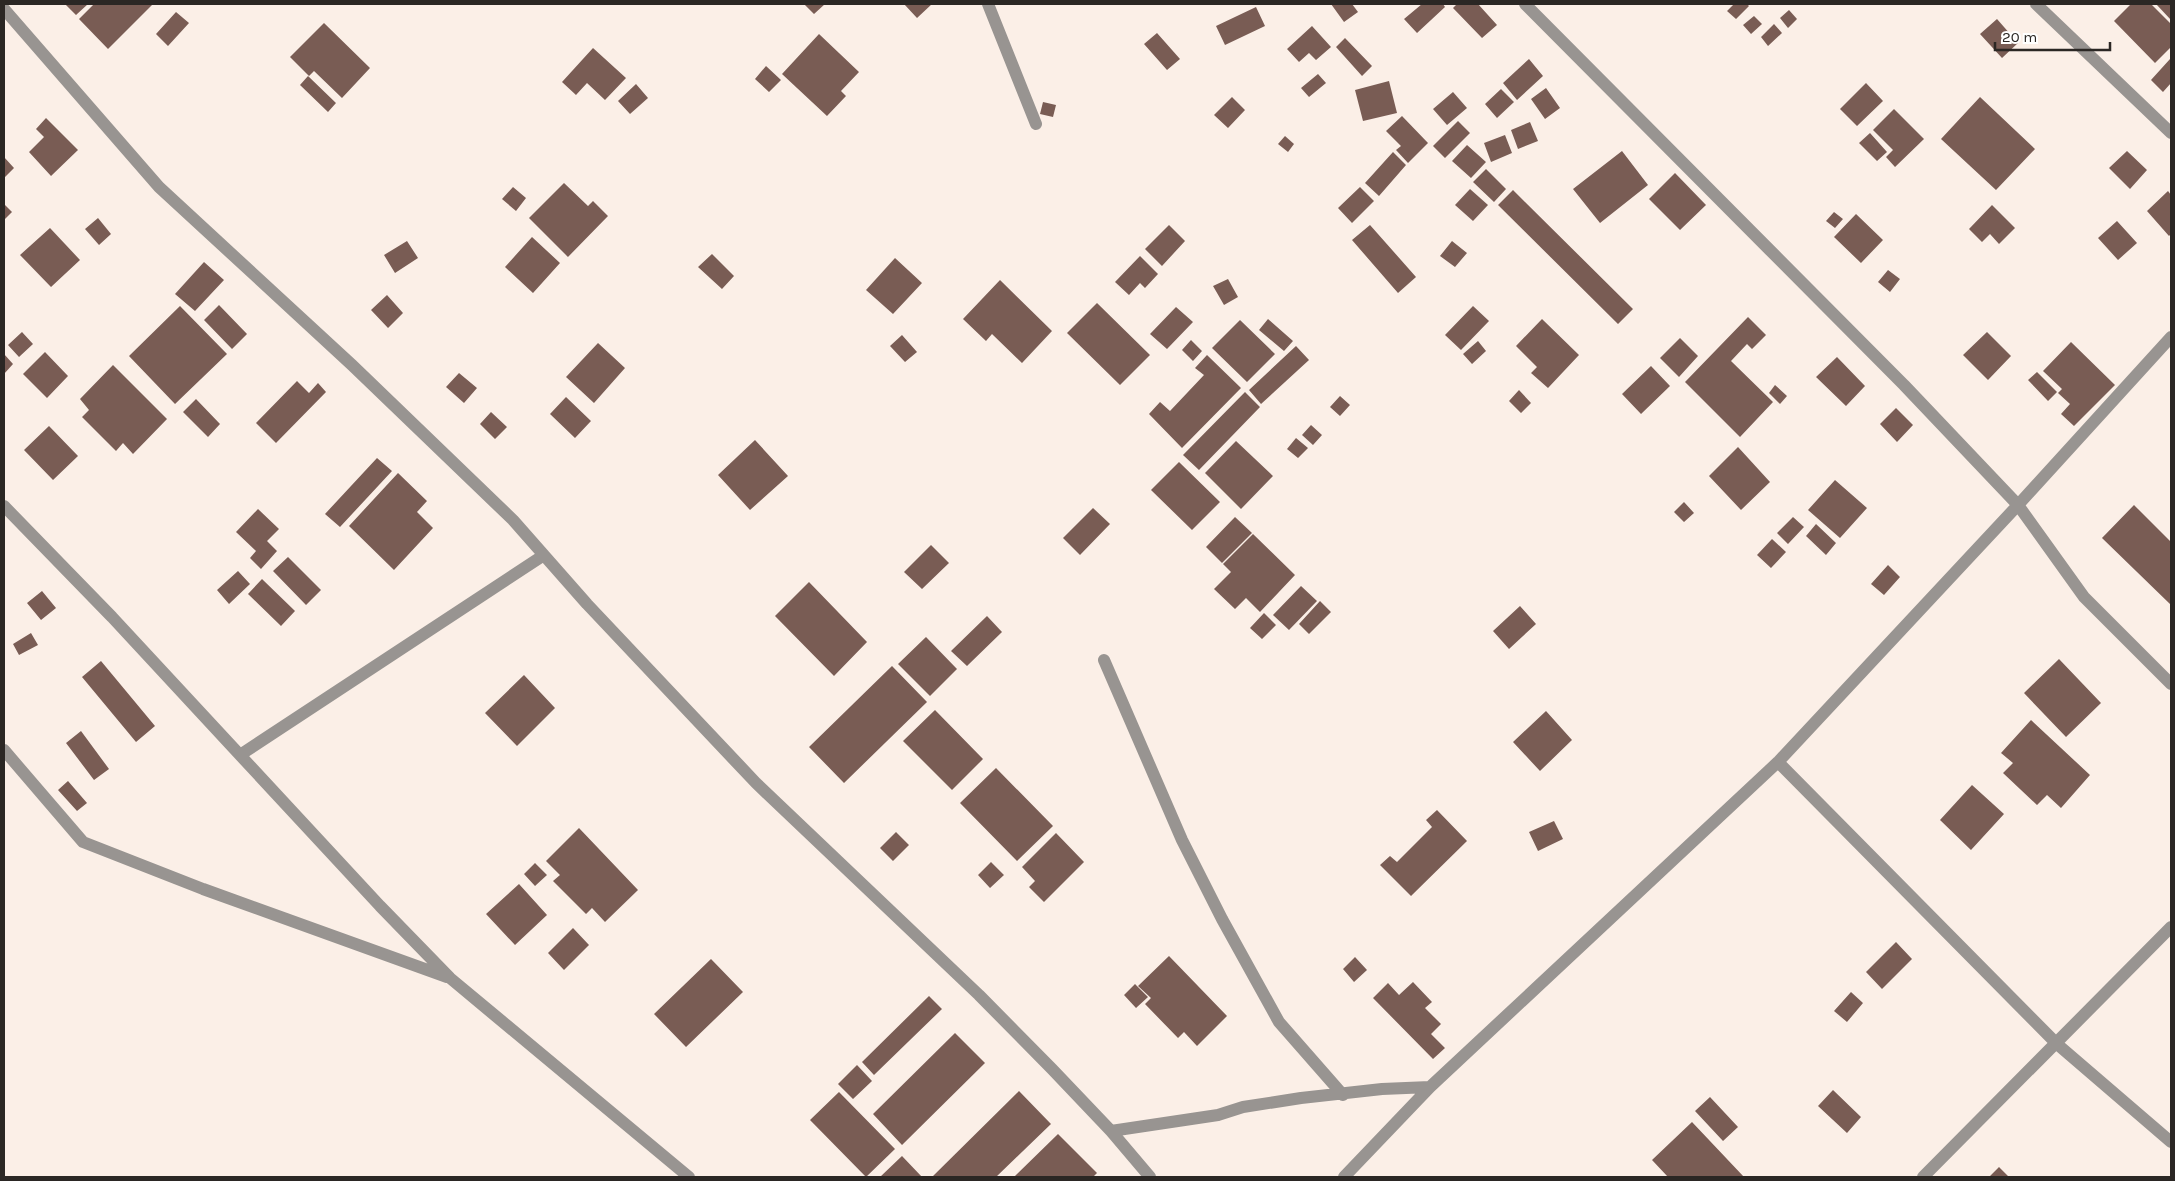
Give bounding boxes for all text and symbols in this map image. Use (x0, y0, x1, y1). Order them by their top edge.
scale bar (1995, 20, 2110, 52)
text: 20 m (2002, 28, 2037, 46)

